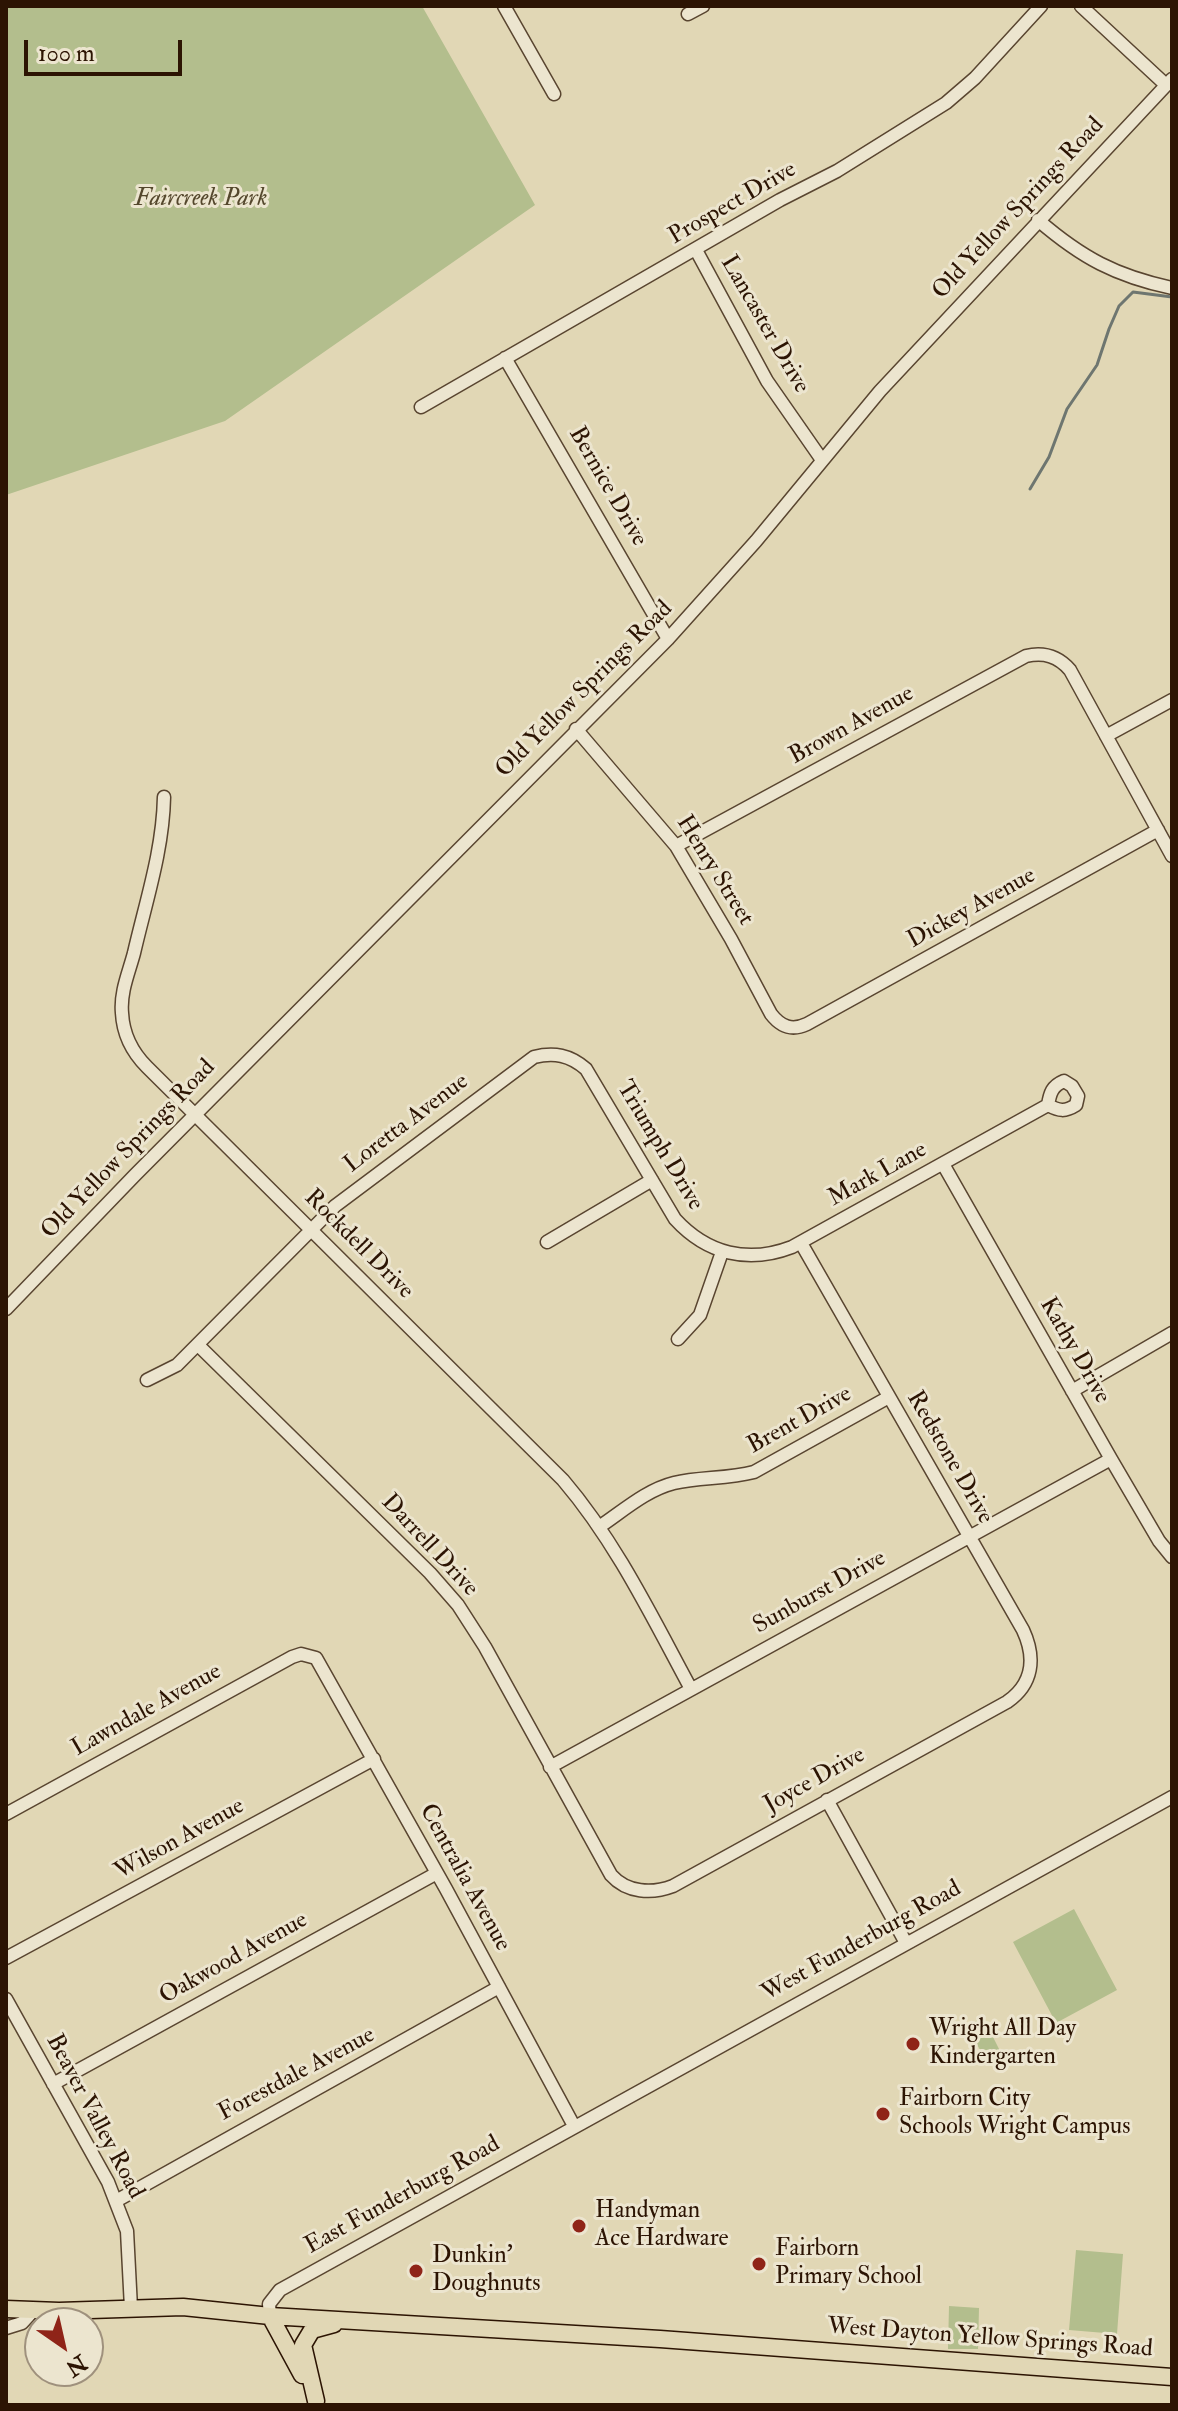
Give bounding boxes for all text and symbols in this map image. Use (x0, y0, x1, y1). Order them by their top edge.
scale bar (28, 24, 186, 74)
text: 100 m (38, 38, 95, 69)
street label: Old Yellow Springs Road (927, 112, 1111, 306)
street label: Prospect Drive (664, 156, 802, 252)
park label: Faircreek Park (135, 186, 267, 214)
street label: Lancaster Drive (713, 251, 815, 399)
street label: Bernice Drive (561, 422, 653, 552)
street label: Old Yellow Springs Road (491, 596, 679, 784)
street label: Brown Avenue (785, 680, 919, 772)
street label: Henry Street (669, 811, 759, 931)
street label: Dickey Avenue (903, 862, 1041, 956)
street label: Old Yellow Springs Road (36, 1054, 222, 1246)
street label: Loretta Avenue (339, 1068, 475, 1180)
street label: Triumph Drive (609, 1076, 709, 1216)
street label: Mark Lane (824, 1136, 932, 1214)
street label: Rockdell Drive (297, 1184, 419, 1306)
street label: Kathy Drive (1032, 1293, 1116, 1409)
street label: Brent Drive (743, 1381, 857, 1461)
street label: Redstone Drive (899, 1386, 999, 1530)
street label: Darrell Drive (374, 1489, 484, 1603)
street label: Sunburst Drive (749, 1545, 891, 1641)
street label: Lawndale Avenue (67, 1658, 227, 1764)
street label: Joyce Drive (760, 1742, 870, 1820)
street label: Wilson Avenue (110, 1793, 250, 1887)
street label: Centralia Avenue (412, 1800, 516, 1956)
street label: West Funderburg Road (757, 1875, 967, 2009)
street label: Oakwood Avenue (155, 1906, 313, 2012)
place label: Wright All Day Kindergarten (929, 2016, 1076, 2072)
street label: Forestdale Avenue (214, 2022, 380, 2128)
street label: Beaver Valley Road (39, 2030, 149, 2204)
marker: Wright All Day Kindergarten (904, 2035, 922, 2053)
place label: Fairborn City Schools Wright Campus (899, 2086, 1130, 2142)
marker: Fairborn City Schools Wright Campus (874, 2105, 892, 2123)
street label: East Funderburg Road (301, 2131, 505, 2261)
place label: Handyman Ace Hardware (595, 2198, 729, 2254)
marker: Handyman Ace Hardware (570, 2217, 588, 2235)
place label: Fairborn Primary School (775, 2236, 922, 2292)
place label: Dunkin’ Doughnuts (432, 2243, 540, 2299)
marker: Fairborn Primary School (750, 2255, 768, 2273)
marker: Dunkin’ Doughnuts (407, 2262, 425, 2280)
north arrow (24, 2307, 104, 2387)
street label: West Dayton Yellow Springs Road (826, 2313, 1154, 2365)
text: N (60, 2348, 92, 2382)

